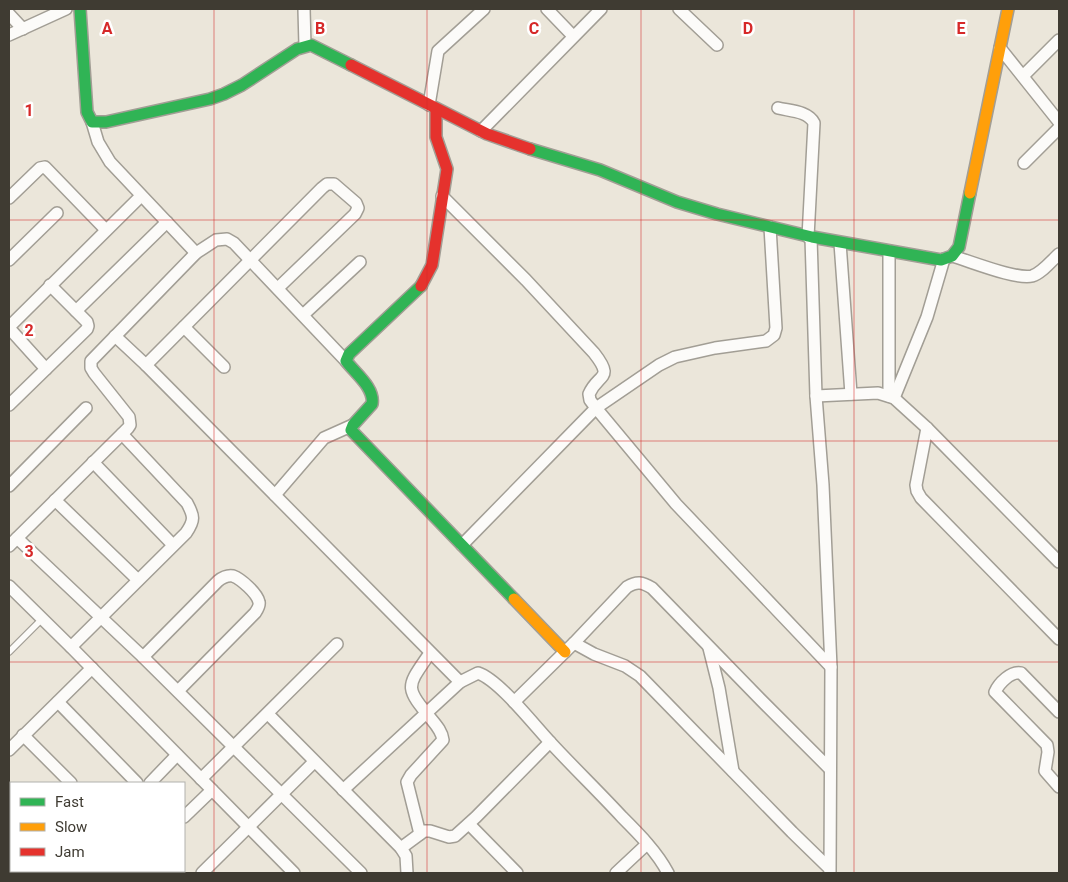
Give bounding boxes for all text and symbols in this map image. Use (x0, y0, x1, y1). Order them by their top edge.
text: A (102, 19, 113, 38)
text: B (315, 19, 325, 38)
text: C (529, 19, 539, 38)
text: D (743, 19, 753, 38)
text: E (957, 19, 966, 38)
text: 1 (24, 101, 34, 120)
text: 2 (24, 321, 34, 340)
text: 3 (24, 542, 34, 561)
legend (10, 782, 185, 872)
text: Fast (55, 793, 84, 811)
text: Slow (55, 818, 87, 836)
text: Jam (55, 843, 85, 861)

